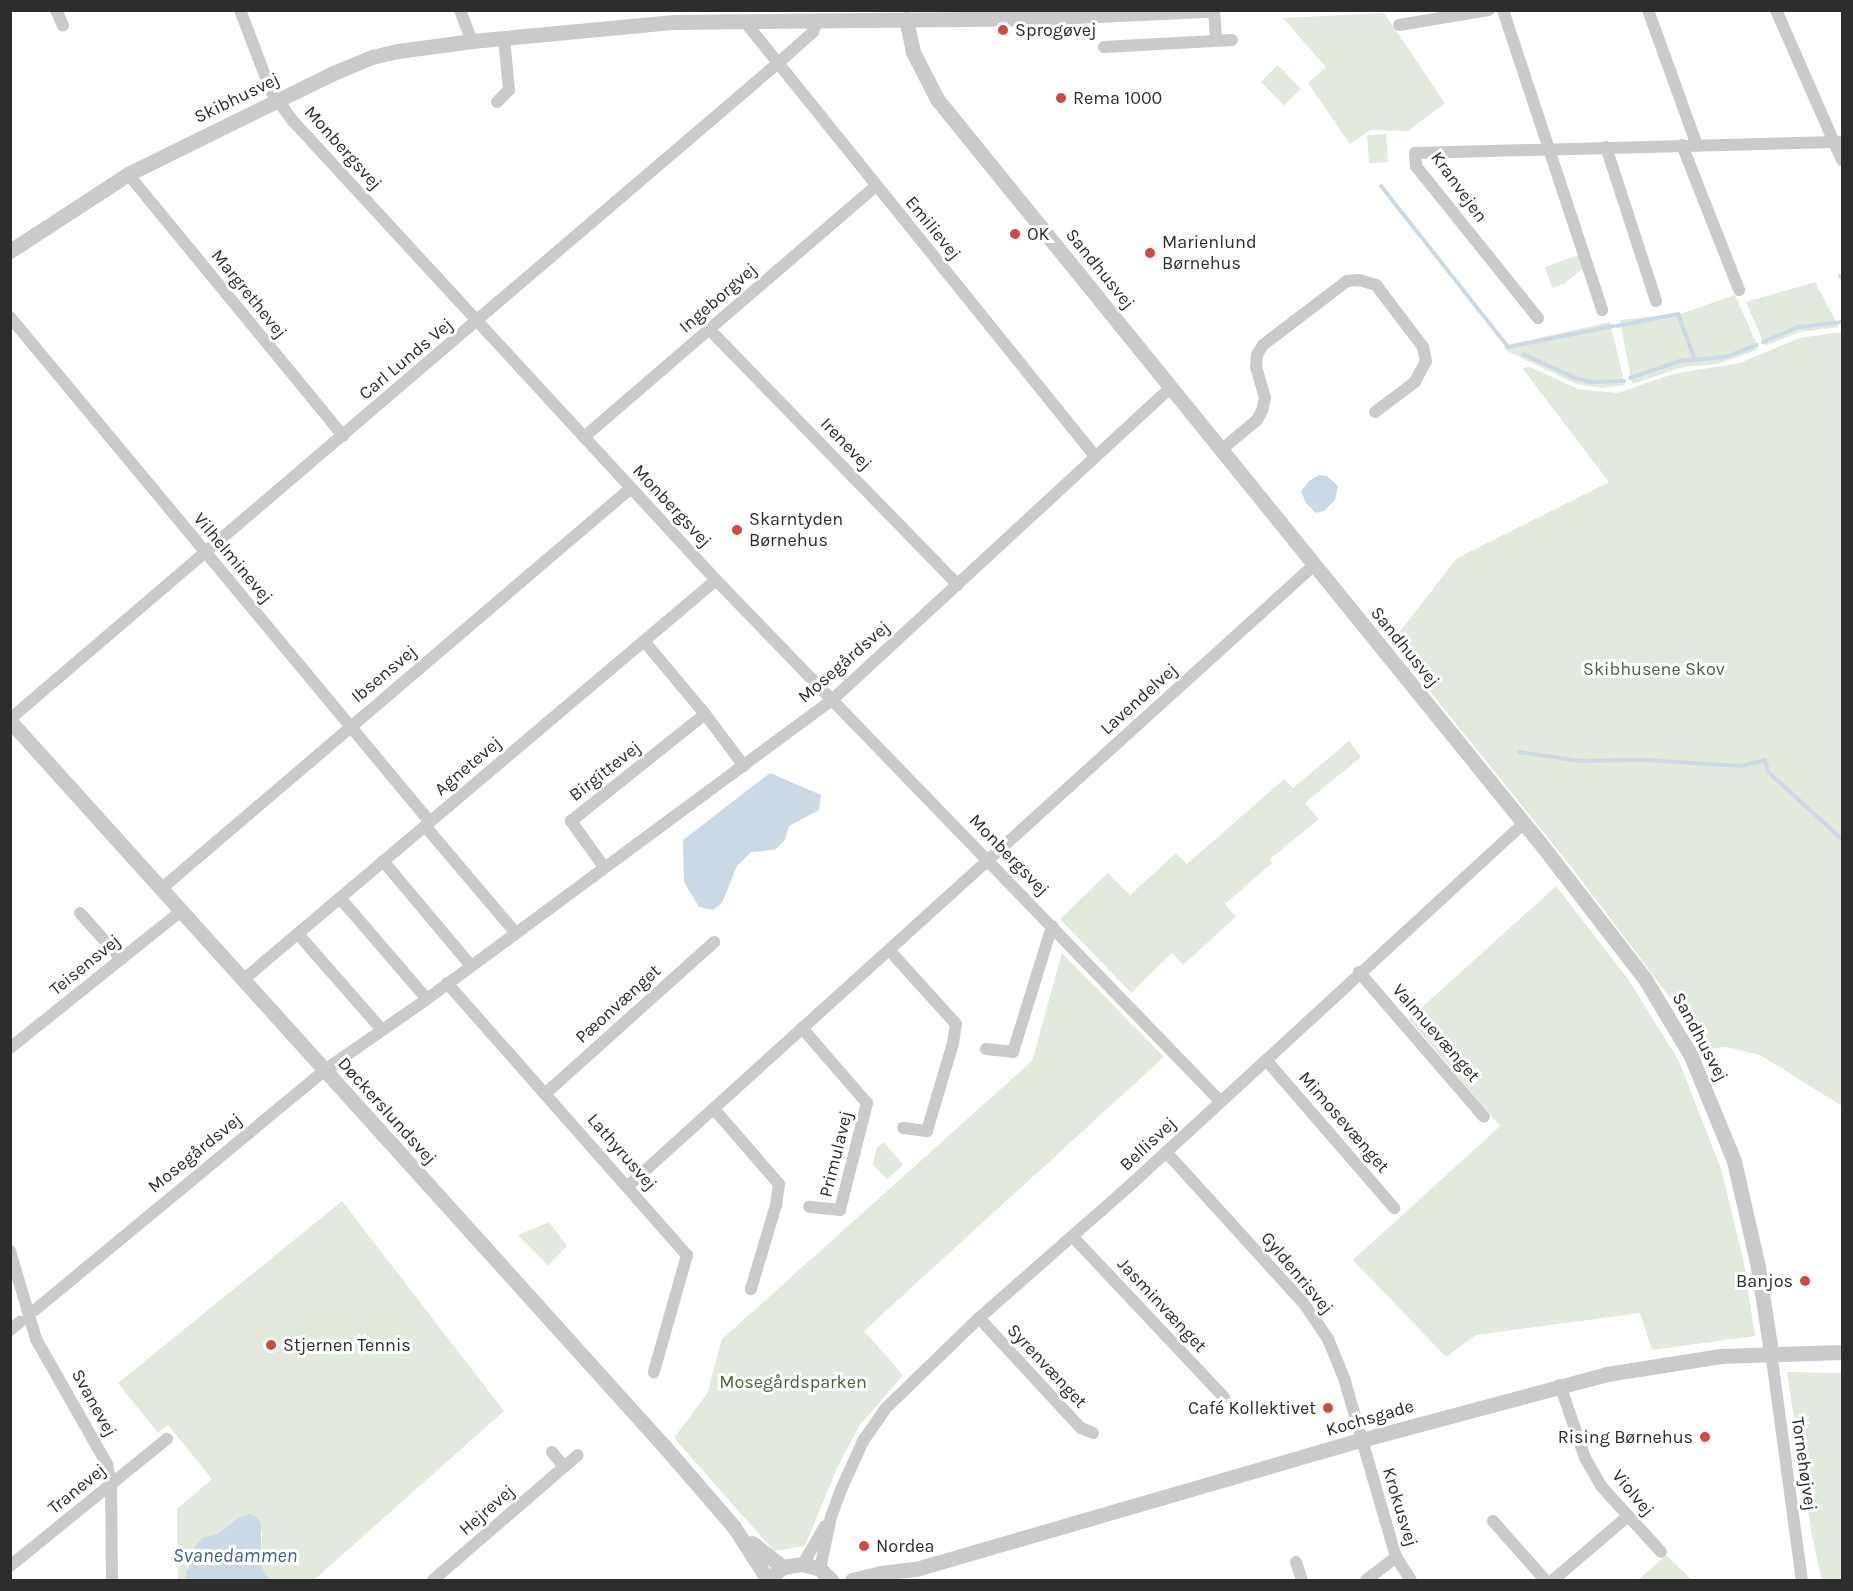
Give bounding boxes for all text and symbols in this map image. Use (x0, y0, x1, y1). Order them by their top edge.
place label: Sprogøvej (1015, 19, 1097, 41)
marker: Sprogøvej (996, 23, 1010, 37)
street label: Skibhusvej (191, 68, 283, 128)
place label: Rema 1000 (1073, 87, 1162, 109)
marker: Rema 1000 (1054, 91, 1068, 105)
street label: Monbergsvej (300, 102, 386, 194)
street label: Kranvejen (1426, 147, 1492, 227)
street label: Emilievej (901, 192, 965, 264)
place label: OK (1027, 223, 1050, 245)
street label: Sandhusvej (1061, 224, 1139, 314)
marker: OK (1008, 227, 1022, 241)
place label: Marienlund Børnehus (1162, 232, 1257, 274)
street label: Margrethevej (207, 245, 291, 343)
marker: Marienlund Børnehus (1143, 246, 1157, 260)
street label: Ingeborgvej (675, 258, 761, 338)
street label: Carl Lunds Vej (355, 314, 457, 404)
street label: Irenevej (816, 413, 876, 475)
street label: Monbergsvej (628, 460, 716, 552)
street label: Vilhelminevej (189, 508, 277, 608)
place label: Skarntyden Børnehus (749, 509, 843, 552)
marker: Skarntyden Børnehus (730, 523, 744, 537)
street label: Sandhusvej (1366, 602, 1444, 692)
street label: Mosegårdsvej (794, 616, 894, 708)
street label: Ibsensvej (347, 640, 421, 708)
park label: Skibhusene Skov (1583, 658, 1725, 680)
street label: Lavendelvej (1096, 659, 1182, 739)
street label: Agnetevej (430, 732, 506, 800)
street label: Birgittevej (565, 736, 645, 806)
street label: Monbergsvej (965, 810, 1053, 900)
street label: Teisensvej (45, 930, 125, 1000)
street label: Pæonvænget (571, 960, 665, 1048)
street label: Valmuevænget (1388, 980, 1484, 1086)
street label: Sandhusvej (1668, 989, 1732, 1085)
street label: Døckerslundsvej (333, 1053, 441, 1169)
street label: Mimosevænget (1294, 1067, 1394, 1177)
street label: Primulavej (815, 1108, 857, 1200)
street label: Mosegårdsvej (144, 1109, 246, 1197)
street label: Lathyrusvej (583, 1109, 661, 1195)
street label: Bellisvej (1115, 1112, 1181, 1176)
street label: Gyldenrisvej (1256, 1227, 1338, 1319)
street label: Jasminvænget (1113, 1253, 1211, 1357)
place label: Banjos (1736, 1270, 1793, 1292)
marker: Banjos (1798, 1274, 1812, 1288)
street label: Syrenvænget (1003, 1319, 1091, 1413)
place label: Stjernen Tennis (283, 1334, 411, 1356)
marker: Stjernen Tennis (264, 1338, 278, 1352)
street label: Svanevej (67, 1365, 121, 1441)
park label: Mosegårdsparken (719, 1371, 867, 1393)
street label: Kochsgade (1324, 1395, 1416, 1441)
place label: Café Kollektivet (1188, 1397, 1316, 1419)
marker: Café Kollektivet (1321, 1401, 1335, 1415)
street label: Tornehøjvej (1787, 1416, 1821, 1512)
place label: Rising Børnehus (1558, 1426, 1693, 1448)
marker: Rising Børnehus (1698, 1430, 1712, 1444)
street label: Tranevej (44, 1459, 110, 1519)
street label: Krokusvej (1378, 1465, 1422, 1549)
street label: Violvej (1607, 1465, 1659, 1521)
street label: Hejrevej (455, 1480, 519, 1540)
place label: Nordea (876, 1535, 934, 1557)
marker: Nordea (857, 1539, 871, 1553)
water label: Svanedammen (173, 1543, 297, 1567)

